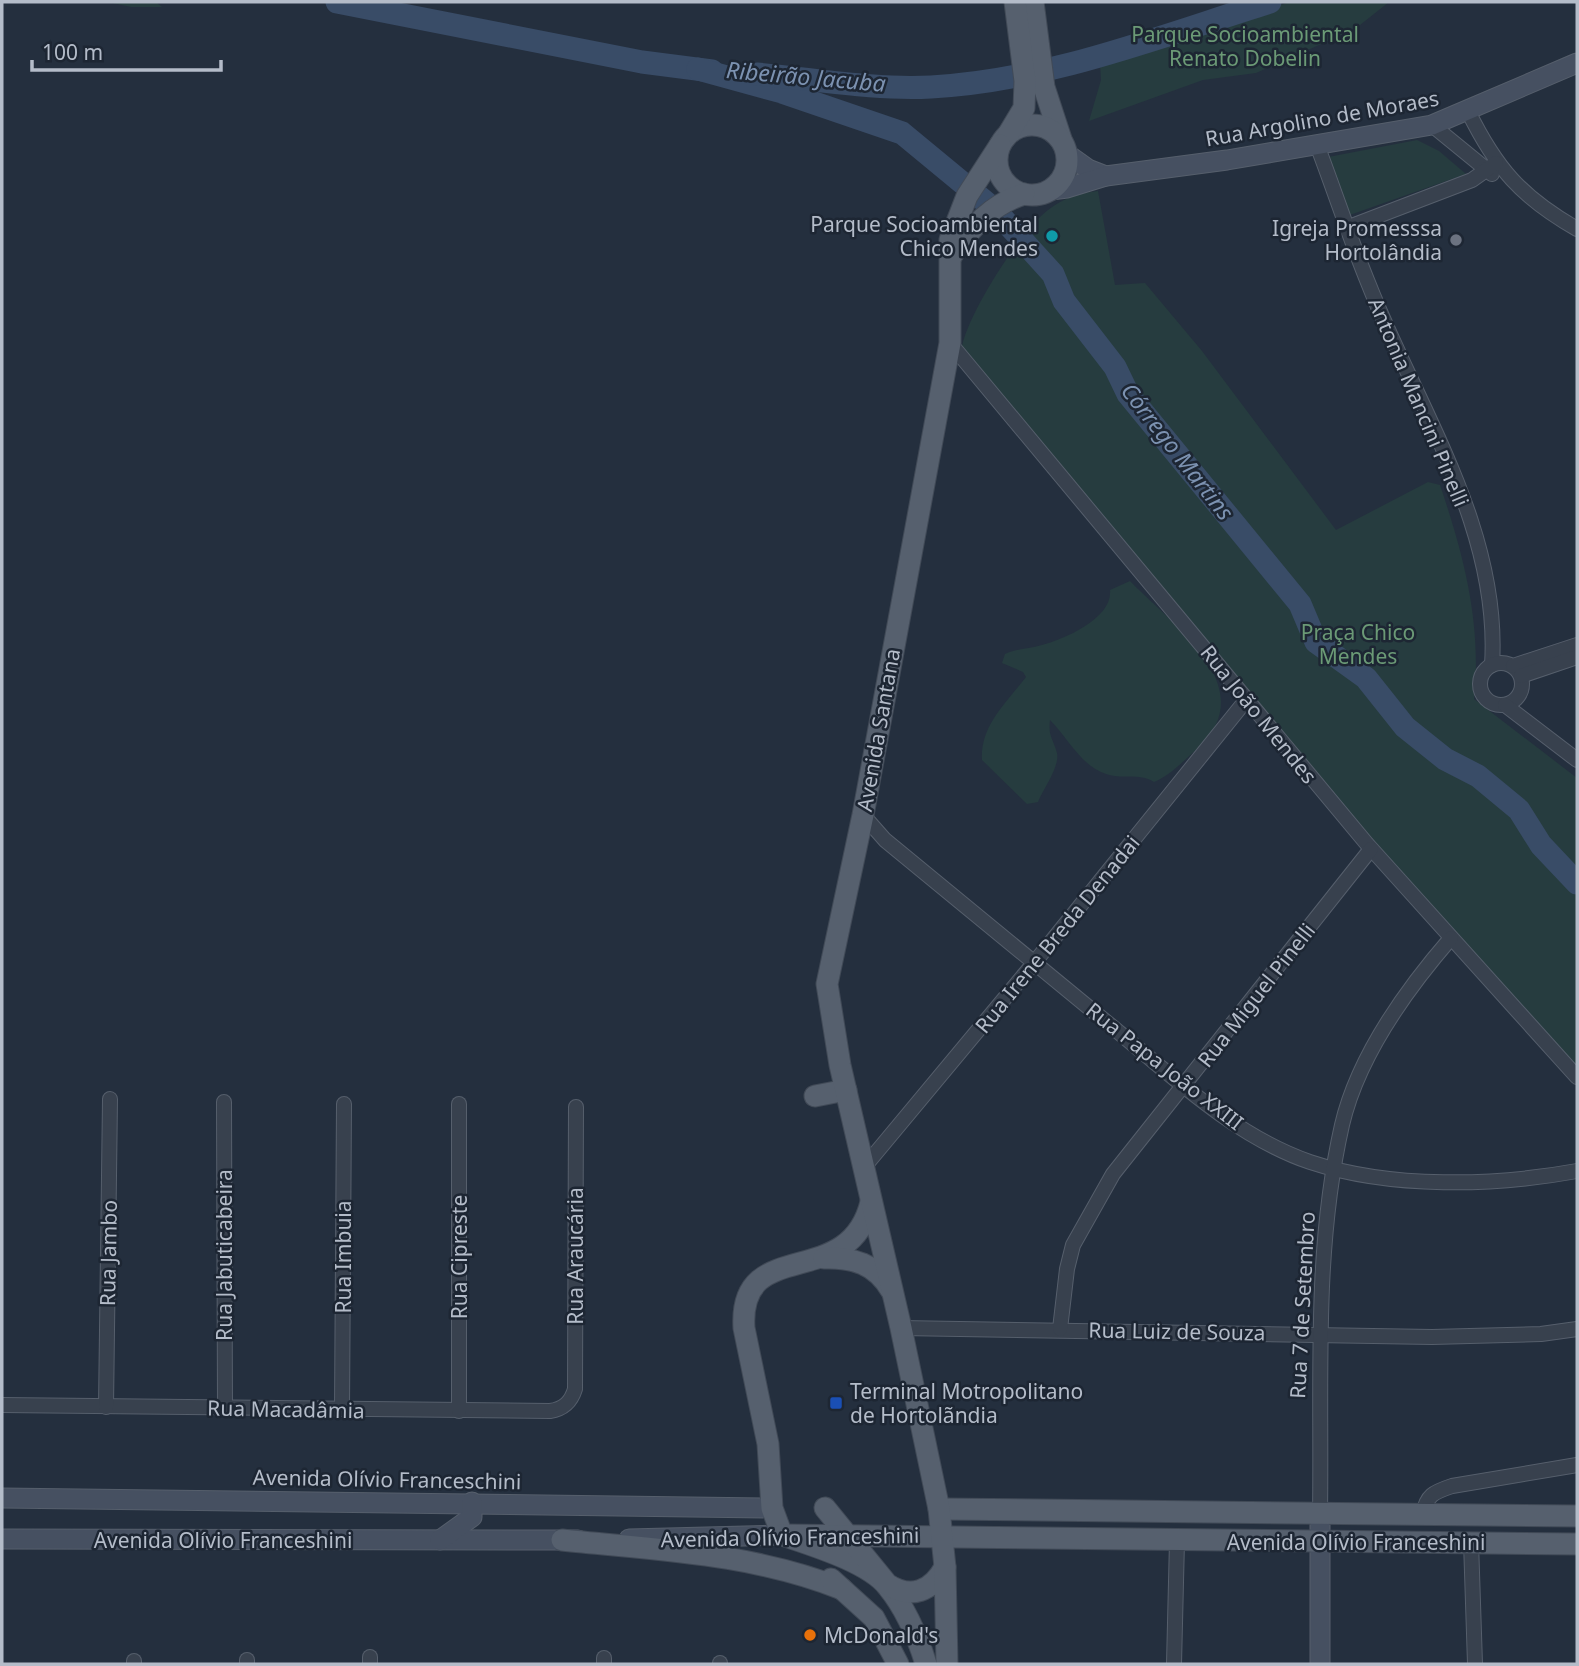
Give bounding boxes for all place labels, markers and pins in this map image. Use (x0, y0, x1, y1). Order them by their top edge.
place label: Parque Socioambiental Chico Mendes (810, 210, 1038, 262)
place label: Igreja Promesssa Hortolândia (1272, 214, 1442, 266)
marker: Parque Socioambiental Chico Mendes (1044, 228, 1060, 244)
marker: Igreja Promesssa Hortolândia (1448, 232, 1464, 248)
place label: Terminal Motropolitano de Hortolãndia (850, 1377, 1083, 1429)
marker: Terminal Motropolitano de Hortolãndia (828, 1395, 844, 1411)
place label: McDonald's (824, 1621, 938, 1649)
marker: McDonald's (802, 1627, 818, 1643)

